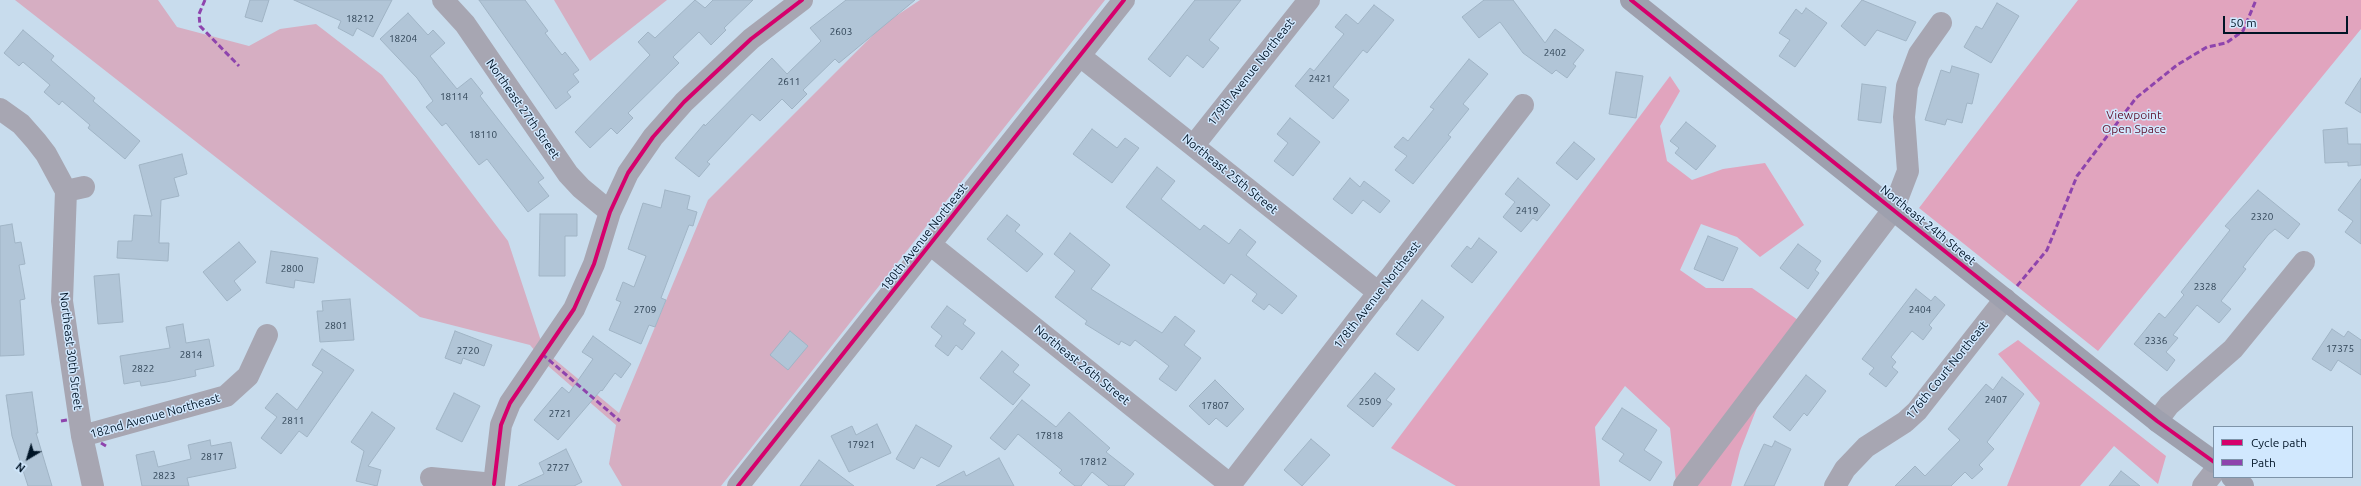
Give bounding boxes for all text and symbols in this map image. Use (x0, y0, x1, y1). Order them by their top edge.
scale bar (2225, 8, 2350, 34)
house number: 18212 (346, 13, 374, 25)
street label: 179th Avenue Northeast (1205, 15, 1297, 129)
text: 50 m (2230, 16, 2257, 29)
house number: 2603 (830, 26, 852, 38)
house number: 18204 (389, 33, 417, 45)
house number: 2402 (1544, 47, 1566, 59)
street label: Northeast 27th Street (483, 56, 563, 162)
house number: 2421 (1309, 73, 1331, 85)
house number: 2611 (778, 76, 800, 88)
house number: 18114 (440, 91, 468, 103)
park label: Viewpoint Open Space (2102, 108, 2166, 136)
house number: 18110 (469, 129, 497, 141)
street label: Northeast 25th Street (1179, 131, 1281, 217)
street label: 180th Avenue Northeast (878, 180, 970, 294)
street label: Northeast 24th Street (1877, 182, 1979, 268)
house number: 2419 (1516, 205, 1538, 217)
house number: 2320 (2251, 211, 2273, 223)
street label: 178th Avenue Northeast (1331, 238, 1423, 352)
house number: 2800 (281, 263, 303, 275)
house number: 2328 (2194, 281, 2216, 293)
street label: Northeast 30th Street (57, 291, 85, 411)
house number: 2709 (634, 304, 656, 316)
house number: 2404 (1909, 304, 1931, 316)
street label: 176th Court Northeast (1903, 318, 1991, 422)
house number: 2801 (325, 320, 347, 332)
street label: Northeast 26th Street (1031, 322, 1133, 408)
house number: 2336 (2145, 335, 2167, 347)
house number: 17375 (2326, 343, 2354, 355)
house number: 2720 (457, 345, 479, 357)
house number: 2814 (180, 349, 202, 361)
house number: 2822 (132, 363, 154, 375)
street label: 182nd Avenue Northeast (88, 391, 222, 441)
house number: 2407 (1985, 394, 2007, 406)
house number: 2509 (1359, 396, 1381, 408)
house number: 17807 (1201, 400, 1229, 412)
house number: 2721 (549, 408, 571, 420)
house number: 2811 (282, 415, 304, 427)
legend (2213, 426, 2353, 478)
house number: 17818 (1035, 430, 1063, 442)
text: Cycle path (2251, 436, 2307, 449)
north arrow (8, 438, 48, 478)
house number: 17921 (847, 439, 875, 451)
house number: 2817 (201, 451, 223, 463)
house number: 17812 (1079, 456, 1107, 468)
text: Path (2251, 456, 2276, 469)
text: N (14, 460, 28, 475)
house number: 2727 (547, 462, 569, 474)
house number: 2823 (153, 470, 175, 482)

